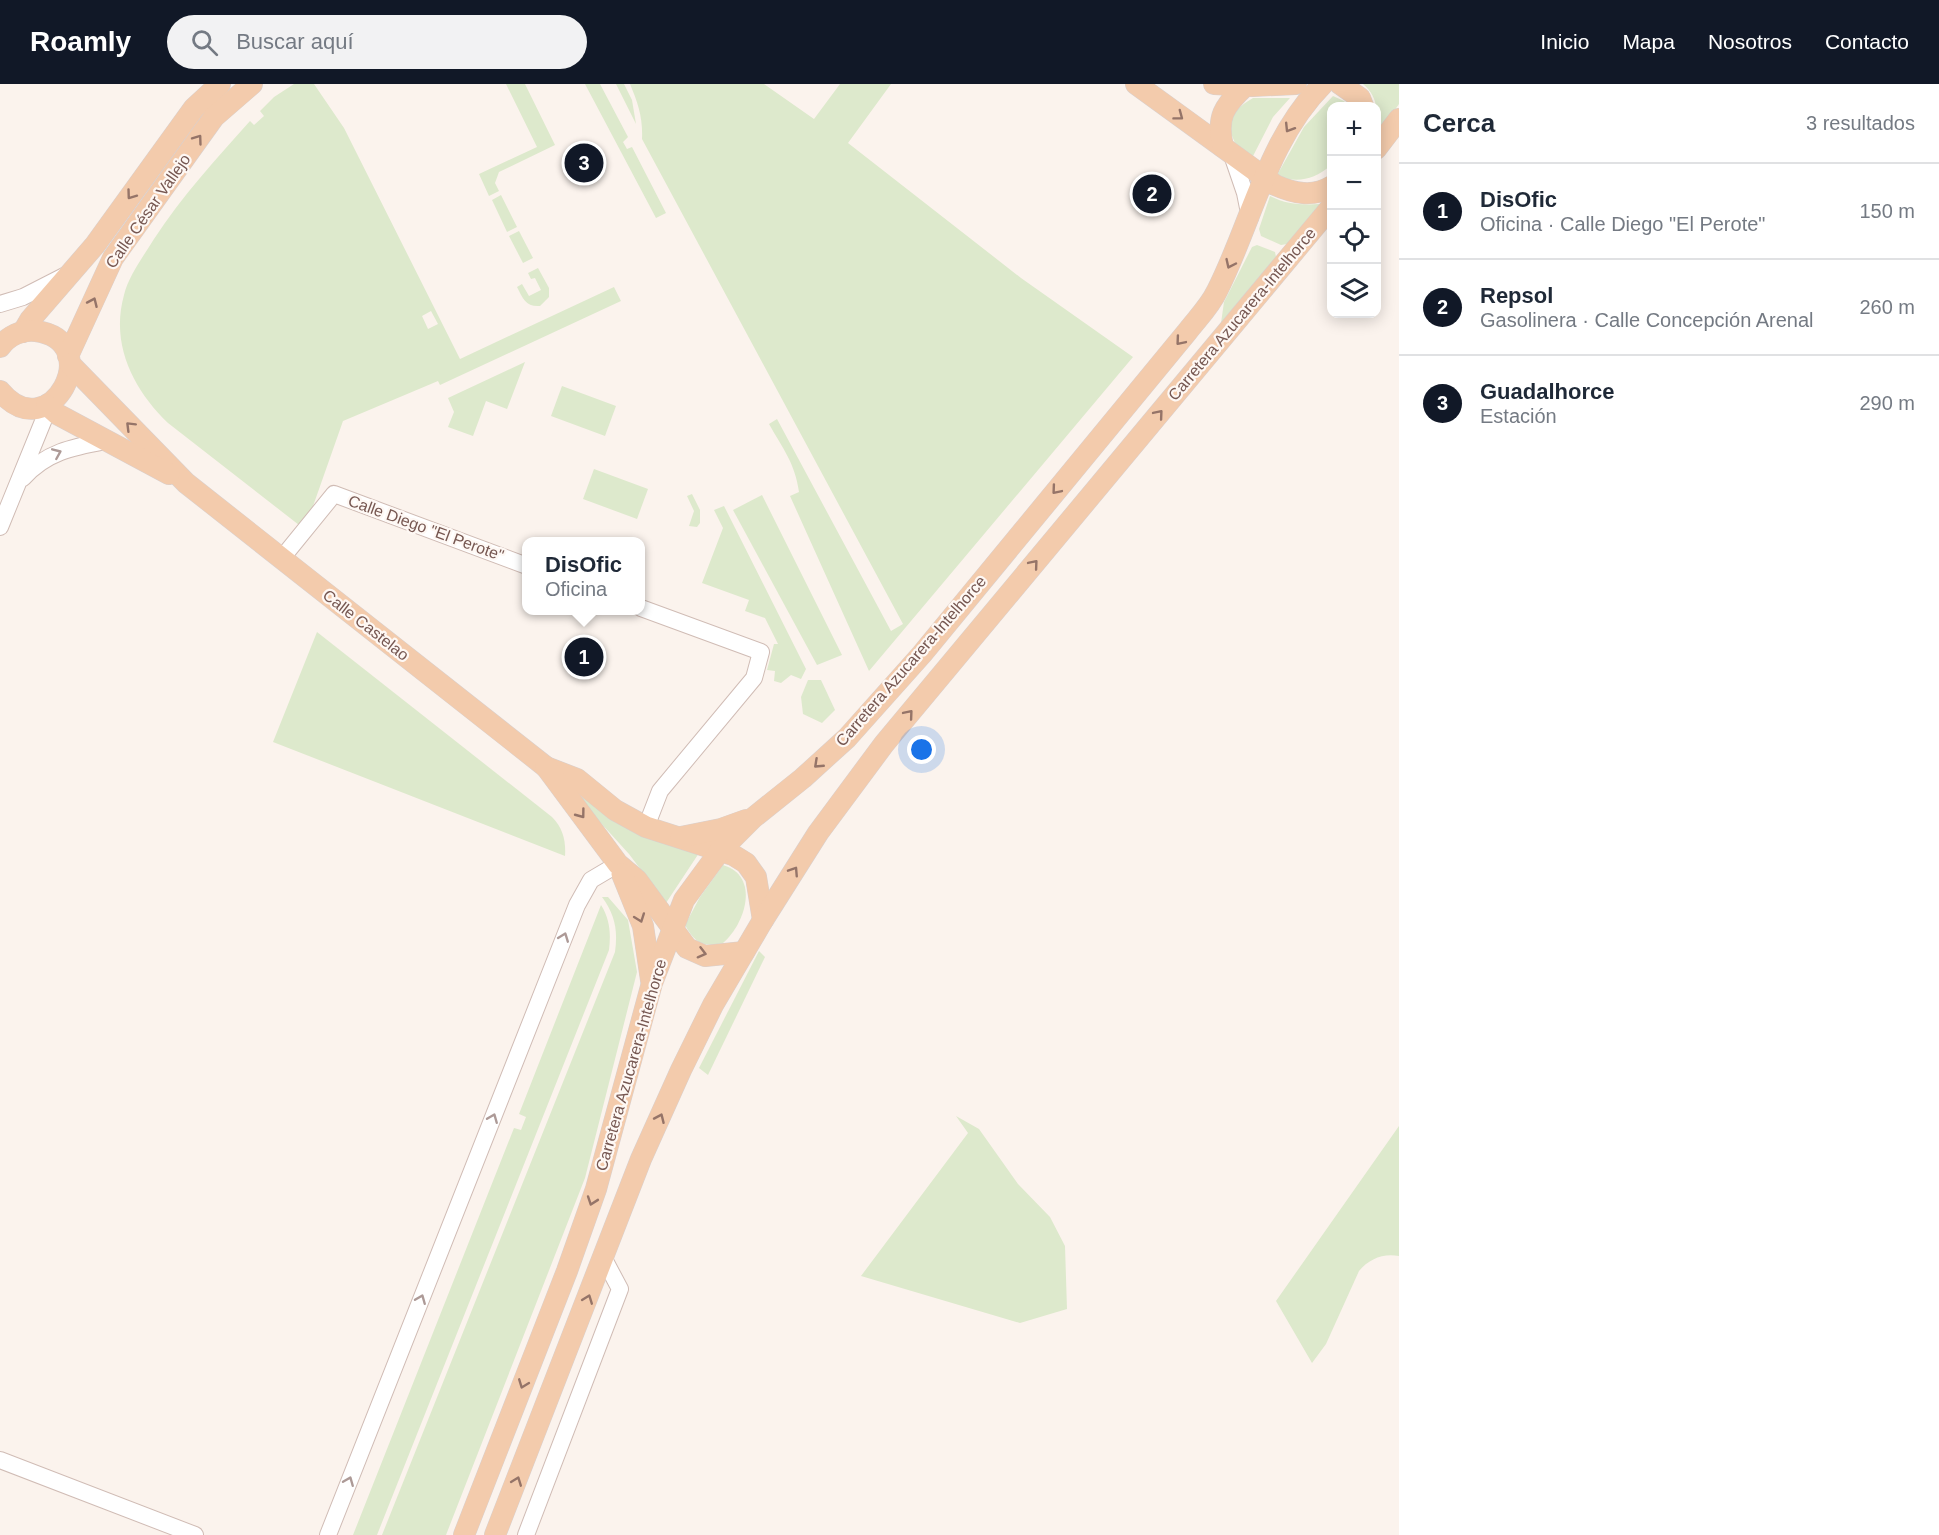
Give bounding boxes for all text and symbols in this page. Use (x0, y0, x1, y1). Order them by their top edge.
search box (167, 15, 587, 69)
text: Roamly (30, 26, 131, 57)
icon: search (188, 26, 221, 59)
text: Buscar aquí (236, 29, 354, 54)
text: Inicio (1540, 30, 1589, 53)
text: Mapa (1622, 30, 1675, 53)
text: Nosotros (1708, 30, 1792, 53)
text: Contacto (1825, 30, 1909, 53)
map controls (1327, 102, 1381, 318)
button: + (1327, 102, 1381, 156)
text: Cerca (1423, 108, 1495, 138)
one-way arrow (1173, 109, 1184, 120)
text: 3 resultados (1806, 112, 1915, 134)
one-way arrow (1285, 122, 1296, 133)
one-way arrow (191, 135, 202, 146)
pin: 3 (564, 140, 604, 185)
street label: Calle César Vallejo (102, 151, 194, 271)
button: − (1327, 156, 1381, 210)
pin: 2 (1132, 172, 1172, 216)
text: DisOfic (1480, 187, 1557, 212)
one-way arrow (128, 188, 139, 199)
text: 1 (1437, 200, 1448, 222)
text: 150 m (1859, 200, 1915, 222)
button: locate (1327, 210, 1381, 264)
text: Oficina · Calle Diego "El Perote" (1480, 213, 1765, 235)
street label: Carretera Azucarera-Intelhorce (1165, 224, 1319, 404)
one-way arrow (1225, 257, 1237, 268)
button: layers (1327, 264, 1381, 318)
text: Repsol (1480, 283, 1553, 308)
text: 2 (1437, 296, 1448, 318)
text: 260 m (1859, 296, 1915, 318)
one-way arrow (85, 298, 97, 309)
text: Gasolinera · Calle Concepción Arenal (1480, 309, 1814, 331)
one-way arrow (1177, 334, 1188, 345)
text: Guadalhorce (1480, 379, 1614, 404)
text: 3 (1437, 392, 1448, 414)
text: 290 m (1859, 392, 1915, 414)
text: Estación (1480, 405, 1557, 427)
one-way arrow (1152, 410, 1163, 421)
one-way arrow (127, 423, 138, 434)
one-way arrow (51, 448, 62, 460)
one-way arrow (1052, 483, 1063, 494)
street label: Calle Diego "El Perote" (346, 492, 506, 564)
popup (522, 537, 645, 615)
text: DisOfic (545, 552, 622, 577)
one-way arrow (1027, 560, 1038, 571)
street label: Carretera Azucarera-Intelhorce (833, 572, 990, 749)
text: Oficina (545, 578, 607, 600)
street label: Calle Castelao (320, 586, 412, 664)
pin: 1 (564, 634, 604, 680)
one-way arrow (902, 710, 913, 721)
your location (907, 735, 936, 764)
one-way arrow (814, 757, 825, 768)
one-way arrow (573, 808, 584, 819)
one-way arrow (787, 867, 799, 877)
one-way arrow (632, 912, 645, 923)
one-way arrow (557, 932, 570, 942)
one-way arrow (696, 946, 707, 958)
street label: Carretera Azucarera-Intelhorce (593, 957, 669, 1173)
one-way arrow (486, 1113, 498, 1124)
one-way arrow (653, 1113, 665, 1124)
one-way arrow (586, 1196, 599, 1206)
one-way arrow (581, 1294, 593, 1305)
one-way arrow (414, 1295, 426, 1306)
one-way arrow (518, 1378, 530, 1389)
one-way arrow (342, 1476, 354, 1487)
one-way arrow (509, 1476, 522, 1486)

